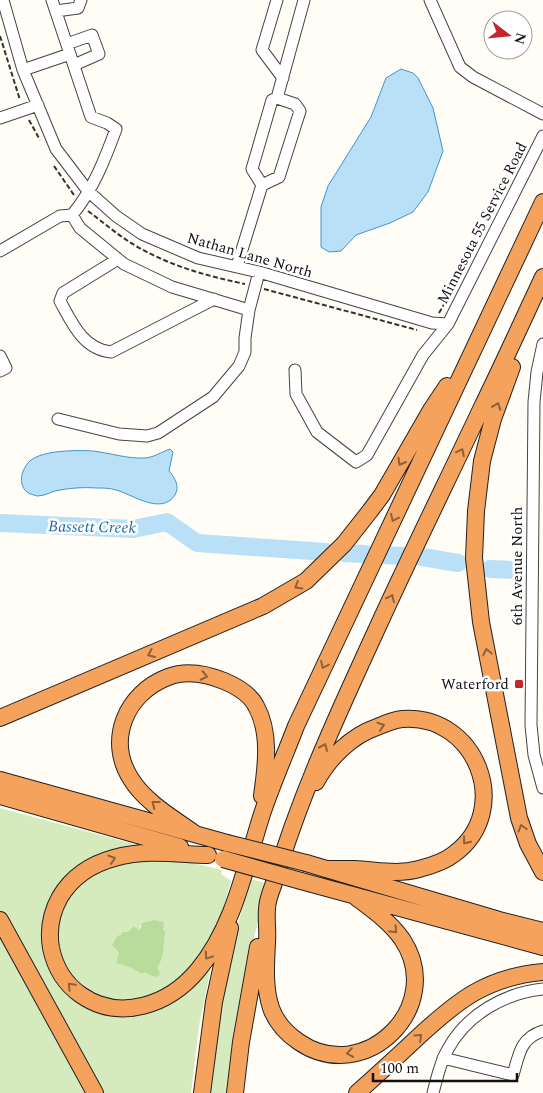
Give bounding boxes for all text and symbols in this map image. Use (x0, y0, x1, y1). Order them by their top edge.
north arrow (483, 10, 533, 60)
text: N (508, 30, 532, 47)
street label: Minnesota 55 Service Road (432, 138, 533, 308)
street label: Nathan Lane North (184, 227, 316, 284)
one-way arrow (491, 402, 502, 411)
one-way arrow (455, 448, 465, 457)
one-way arrow (397, 456, 407, 465)
street label: 6th Avenue North (506, 506, 529, 625)
one-way arrow (389, 513, 400, 522)
water label: Bassett Creek (48, 514, 137, 540)
one-way arrow (295, 580, 304, 590)
one-way arrow (384, 594, 395, 603)
one-way arrow (482, 647, 493, 656)
one-way arrow (147, 648, 156, 659)
one-way arrow (320, 660, 330, 669)
one-way arrow (200, 670, 209, 680)
place label: Waterford (441, 673, 509, 696)
marker: Waterford (513, 678, 525, 690)
one-way arrow (376, 721, 384, 731)
one-way arrow (318, 743, 328, 752)
one-way arrow (152, 802, 161, 810)
one-way arrow (517, 824, 528, 833)
one-way arrow (464, 835, 472, 844)
one-way arrow (107, 855, 115, 865)
one-way arrow (388, 924, 397, 933)
one-way arrow (205, 950, 214, 960)
one-way arrow (68, 983, 77, 992)
one-way arrow (414, 1033, 423, 1042)
one-way arrow (346, 1047, 354, 1058)
scale bar (373, 1050, 517, 1082)
text: 100 m (380, 1057, 419, 1080)

